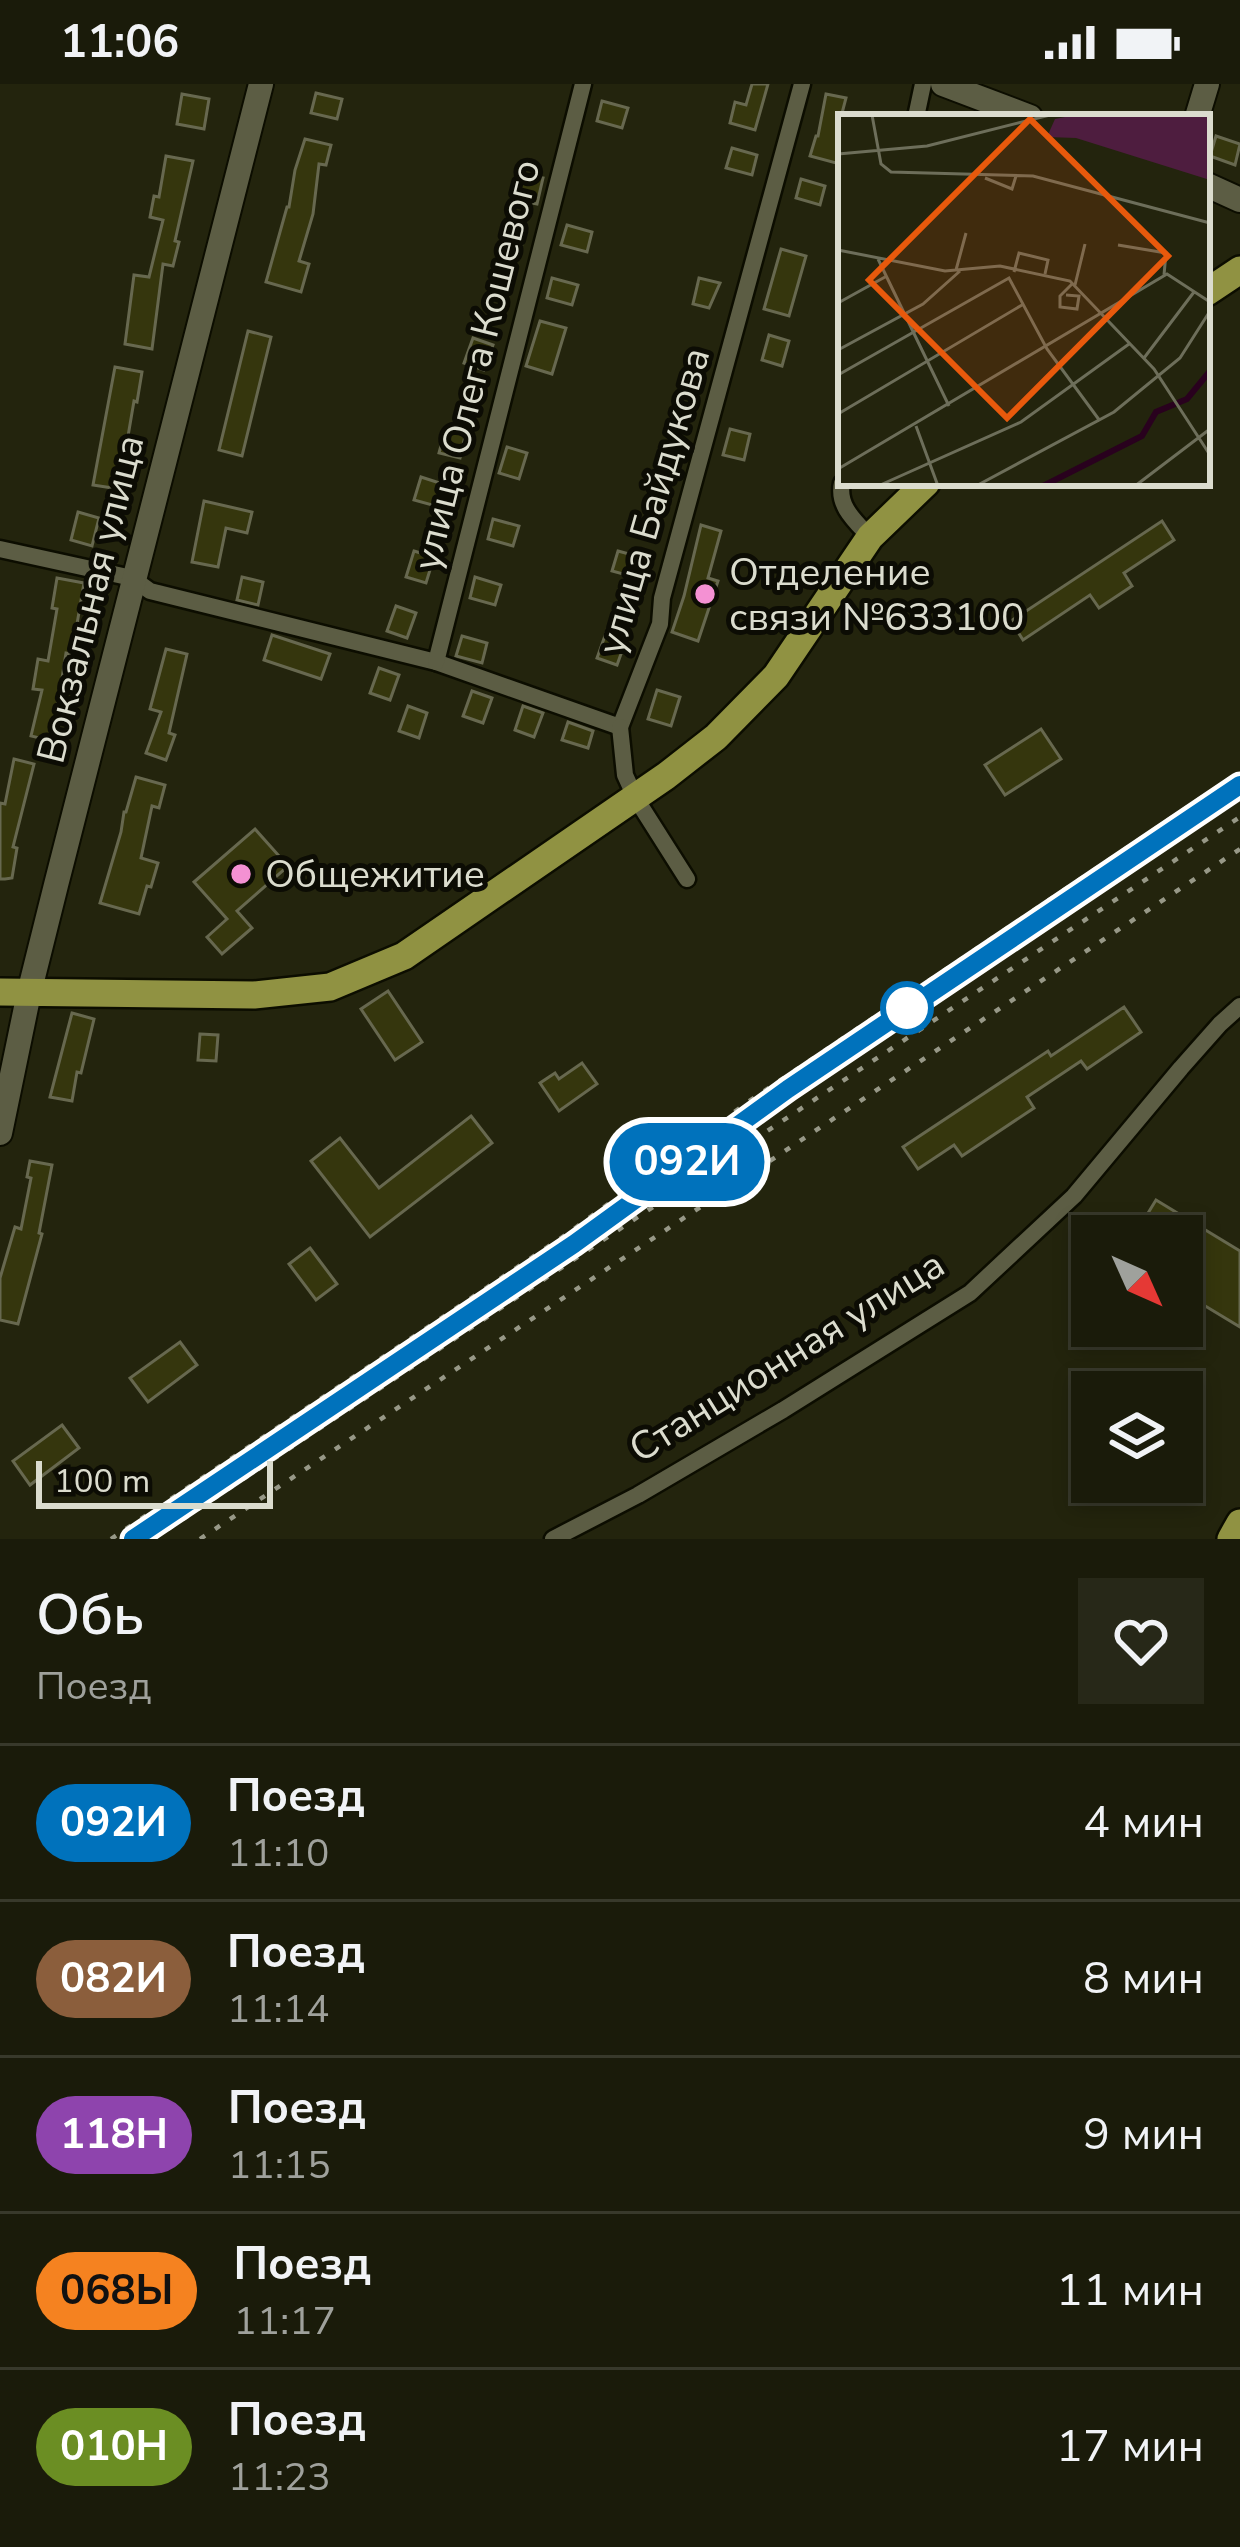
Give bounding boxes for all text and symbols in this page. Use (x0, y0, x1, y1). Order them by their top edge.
text: 11:06 (60, 12, 179, 73)
inset map (838, 114, 1210, 486)
street label: улица Олега Кошевого (400, 154, 554, 576)
street label: улица Байдукова (585, 341, 723, 661)
street label: Вокзальная улица (25, 429, 157, 769)
place label: Отделение связи №633100 (729, 546, 1024, 644)
marker: Отделение связи №633100 (692, 581, 718, 607)
place label: Общежитие (265, 848, 485, 901)
marker: Общежитие (228, 861, 254, 887)
unlabelled marker (882, 983, 932, 1033)
line badge: 092И (603, 1123, 771, 1201)
text: 092И (633, 1133, 741, 1190)
north arrow (1071, 1215, 1203, 1347)
map controls (1071, 1215, 1203, 1503)
street label: Станционная улица (619, 1239, 955, 1475)
button: layers (1071, 1371, 1203, 1503)
scale bar (36, 1455, 273, 1508)
text: 100 m (54, 1459, 150, 1504)
text: Обь (36, 1576, 144, 1654)
button: heart (1078, 1578, 1204, 1704)
text: Поезд (36, 1660, 152, 1713)
text: Поезд (227, 1766, 365, 1827)
text: 4 мин (1083, 1792, 1204, 1853)
text: 092И (60, 1794, 167, 1851)
text: 11:10 (227, 1827, 330, 1880)
text: Поезд (227, 1922, 365, 1983)
text: 8 мин (1083, 1948, 1204, 2009)
text: 082И (60, 1950, 167, 2007)
text: 11:14 (227, 1983, 330, 2036)
text: Поезд (228, 2078, 366, 2139)
text: 9 мин (1083, 2104, 1204, 2165)
text: 118Н (60, 2106, 168, 2163)
text: 11:15 (228, 2139, 331, 2192)
text: Поезд (233, 2234, 371, 2295)
text: 11 мин (1056, 2260, 1204, 2321)
text: 068Ы (60, 2262, 173, 2319)
text: 11:17 (233, 2295, 336, 2348)
text: Поезд (228, 2390, 366, 2451)
text: 17 мин (1056, 2416, 1204, 2477)
text: 010Н (60, 2418, 168, 2475)
text: 11:23 (228, 2451, 331, 2504)

